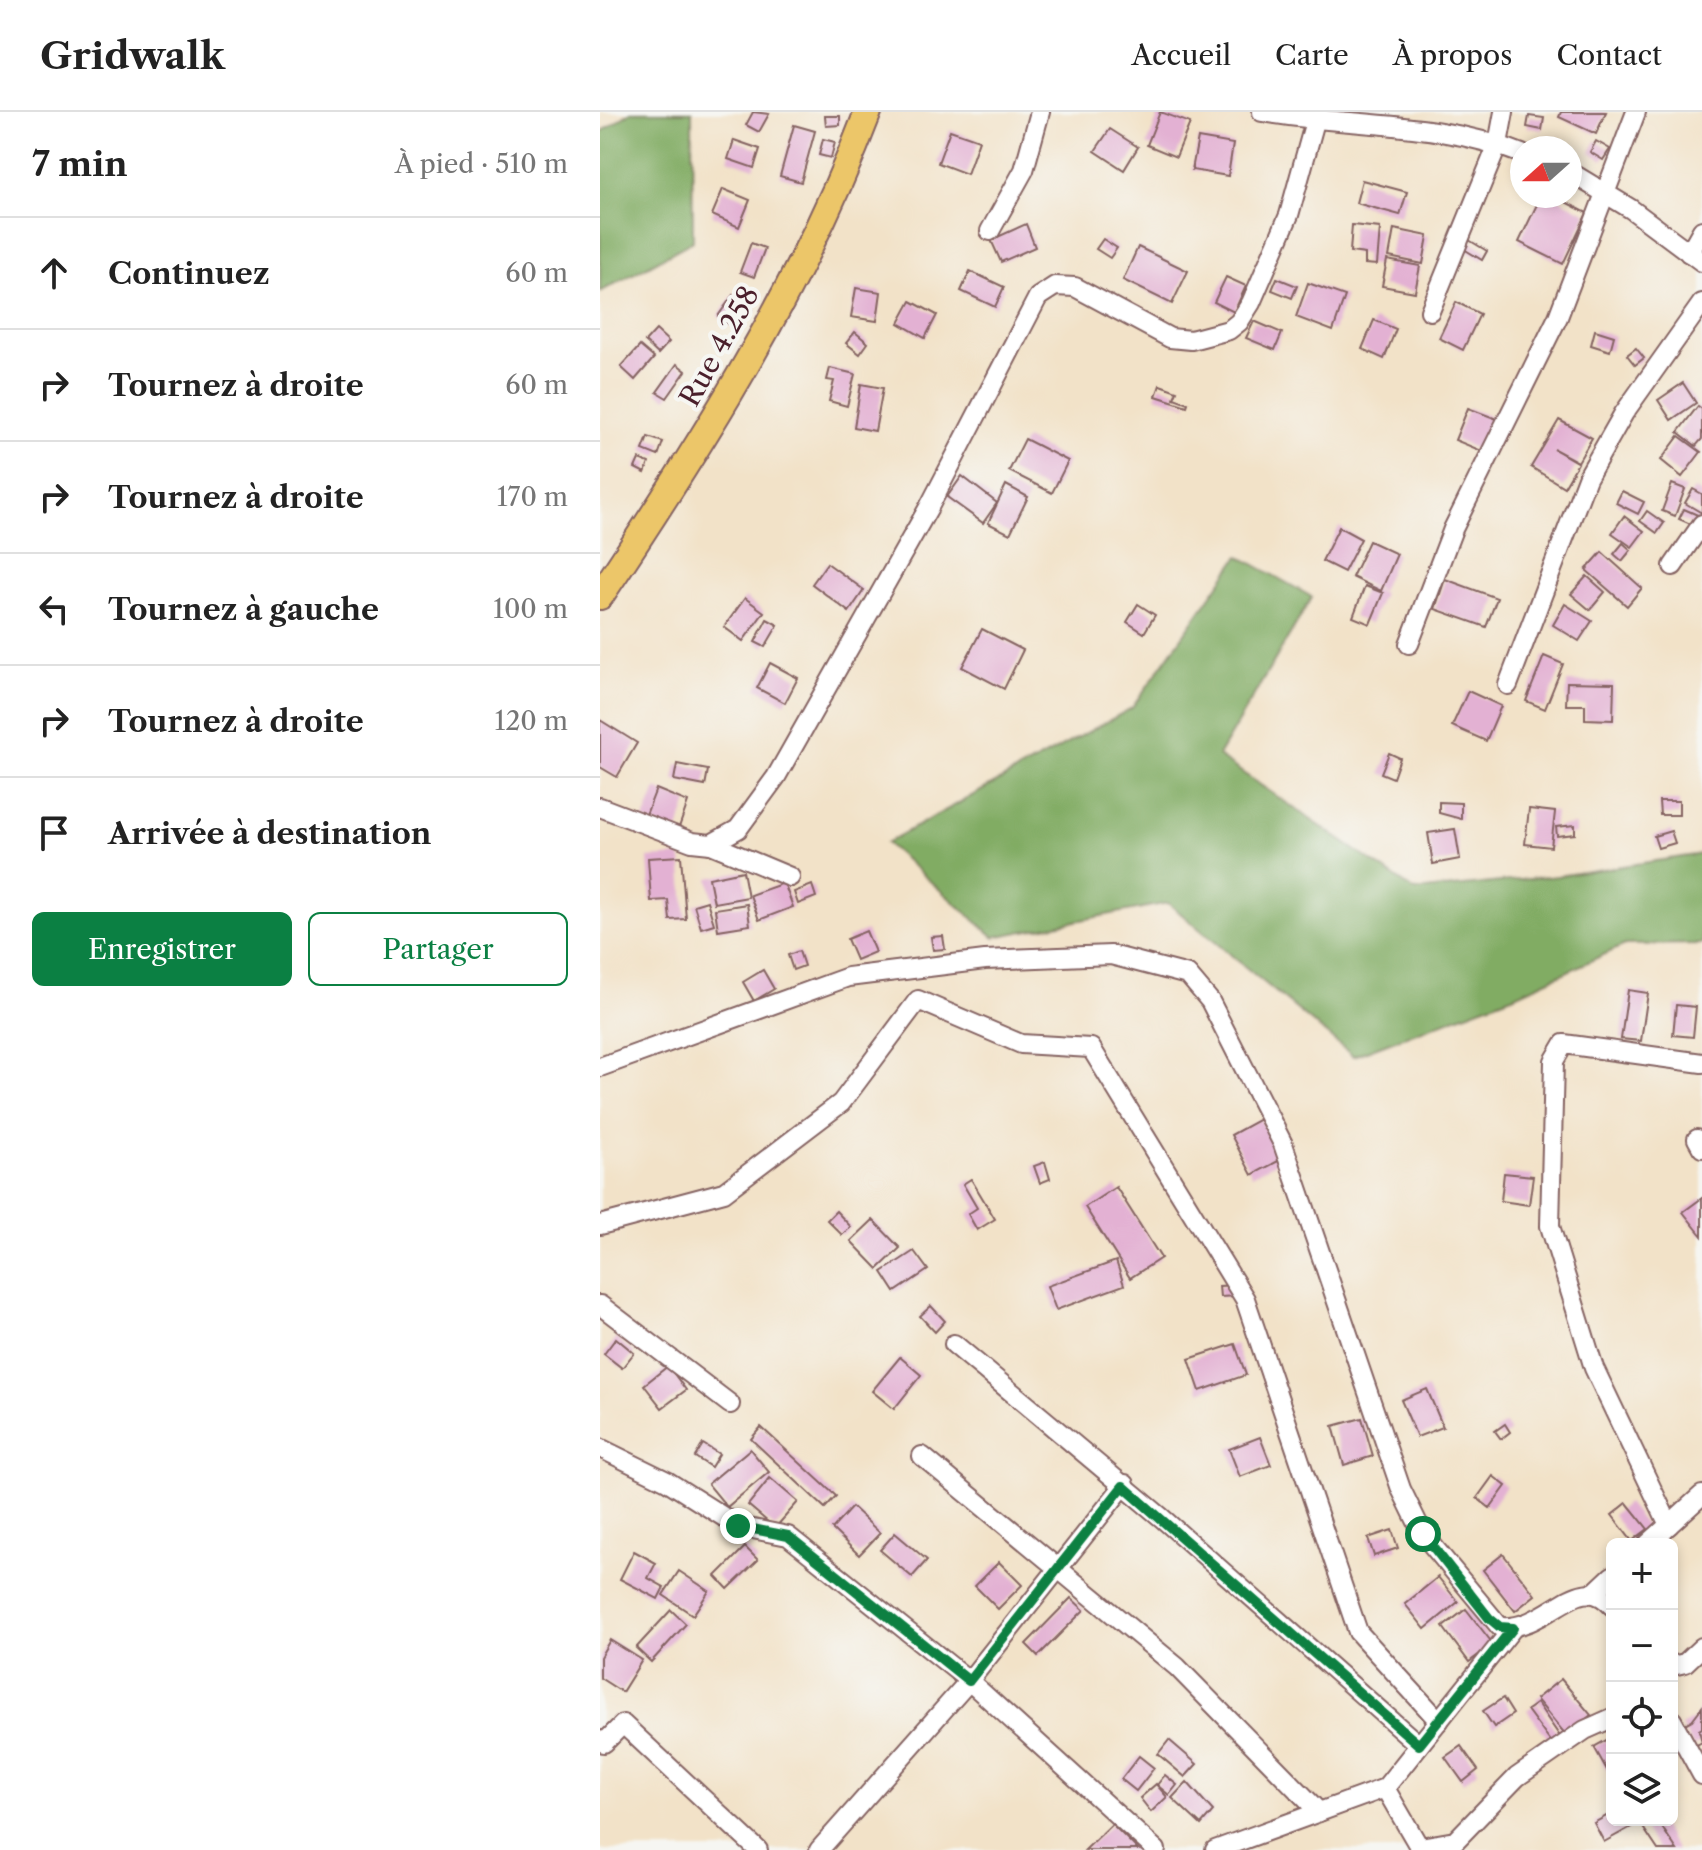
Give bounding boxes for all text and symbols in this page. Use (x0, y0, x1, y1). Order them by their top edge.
text: Gridwalk (40, 32, 225, 79)
text: Accueil (1132, 38, 1231, 72)
text: Carte (1275, 38, 1349, 72)
text: À propos (1393, 38, 1512, 72)
text: Contact (1556, 38, 1662, 72)
north arrow (1510, 136, 1582, 208)
text: 7 min (32, 143, 128, 185)
text: À pied · 510 m (395, 148, 568, 180)
icon: ahead (32, 251, 76, 295)
text: Continuez (108, 255, 270, 292)
text: 60 m (505, 257, 568, 289)
street label: Rue 4.258 (672, 280, 766, 412)
icon: right (32, 363, 76, 407)
text: Tournez à droite (108, 367, 364, 404)
text: 60 m (505, 369, 568, 401)
icon: right (32, 475, 76, 519)
text: Tournez à droite (108, 479, 364, 516)
text: 170 m (497, 481, 568, 513)
icon: left (32, 587, 76, 631)
text: Tournez à gauche (108, 591, 379, 628)
text: 100 m (493, 593, 568, 625)
icon: right (32, 699, 76, 743)
text: Tournez à droite (108, 703, 364, 740)
text: 120 m (494, 705, 568, 737)
icon: arrive (32, 811, 76, 855)
text: Arrivée à destination (108, 815, 431, 852)
button: Enregistrer (32, 912, 292, 986)
button: Partager (308, 912, 568, 986)
route end (720, 1508, 756, 1544)
route start (1405, 1516, 1441, 1552)
map controls (1606, 1538, 1678, 1826)
button: + (1606, 1538, 1678, 1610)
button: − (1606, 1610, 1678, 1682)
button: locate (1606, 1682, 1678, 1754)
button: layers (1606, 1754, 1678, 1826)

